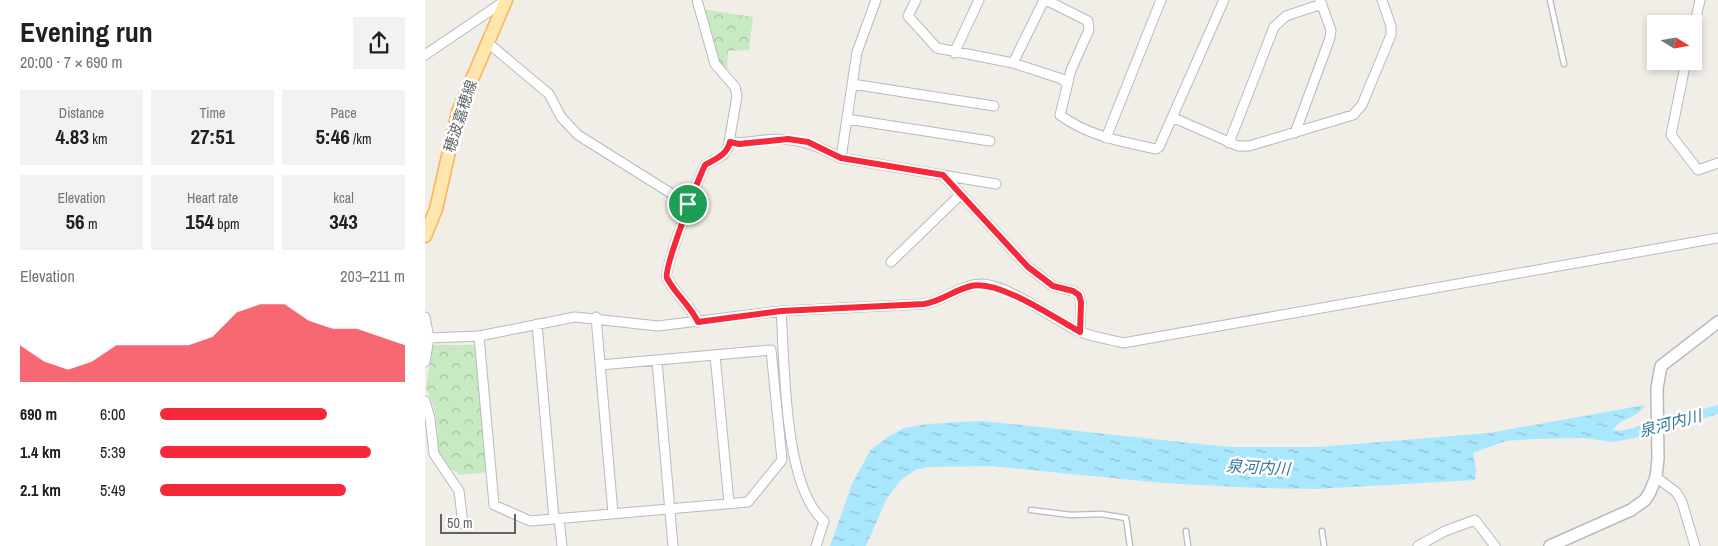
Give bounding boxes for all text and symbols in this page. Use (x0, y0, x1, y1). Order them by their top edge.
text: Evening run (20, 13, 153, 51)
north arrow (1647, 15, 1703, 70)
map controls (1647, 15, 1702, 70)
button: share (353, 17, 405, 69)
text: 20:00 · 7 × 690 m (20, 51, 123, 73)
street label: 穂波嘉穂線 (438, 77, 482, 155)
text: Distance (59, 104, 104, 122)
text: Time (200, 104, 225, 122)
text: Pace (330, 104, 357, 122)
text: 4.83 (55, 122, 89, 151)
text: 27:51 (190, 122, 235, 151)
text: 5:46 (315, 122, 350, 151)
text: km (89, 130, 108, 148)
text: /km (350, 130, 372, 148)
pin (667, 183, 709, 225)
text: Elevation (58, 189, 105, 207)
text: Heart rate (187, 189, 238, 207)
text: kcal (333, 189, 354, 207)
icon: arrive (674, 190, 702, 218)
text: 56 (66, 207, 85, 236)
text: 154 (185, 207, 214, 236)
text: 343 (329, 207, 358, 236)
text: m (85, 215, 97, 233)
text: bpm (214, 215, 240, 233)
text: Elevation (20, 265, 75, 287)
text: 203–211 m (340, 265, 405, 287)
text: 690 m (20, 403, 57, 425)
text: 6:00 (100, 403, 126, 425)
water label: 泉河内川 (1636, 404, 1706, 442)
text: 1.4 km (20, 441, 61, 463)
text: 5:39 (100, 441, 126, 463)
water label: 泉河内川 (1225, 454, 1293, 480)
text: 2.1 km (20, 479, 61, 501)
text: 5:49 (100, 479, 126, 501)
scale bar (440, 511, 516, 534)
text: 50 m (447, 514, 473, 532)

